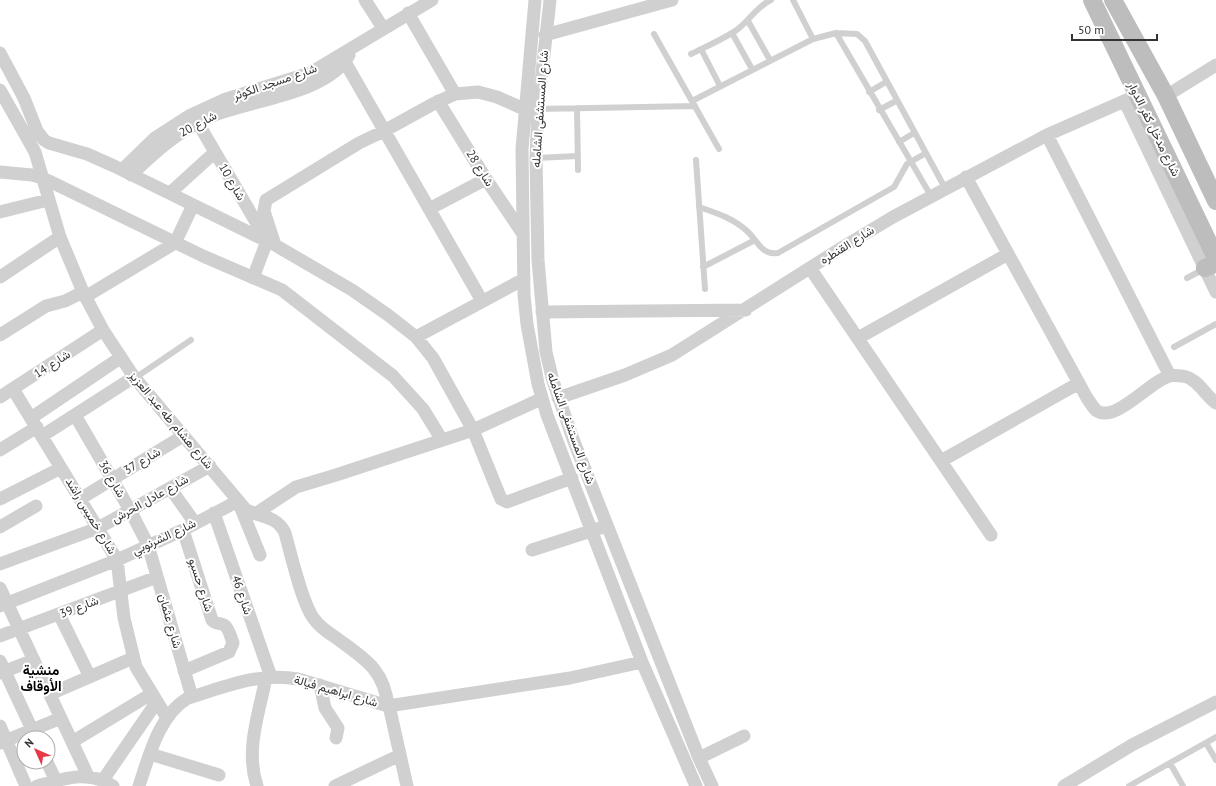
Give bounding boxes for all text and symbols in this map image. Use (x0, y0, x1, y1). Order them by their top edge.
scale bar (1072, 16, 1157, 42)
text: 50 m (1078, 22, 1104, 37)
street label: شارع المستشفى الشامله (528, 50, 553, 168)
street label: شارع مسجد الكوثر (230, 60, 319, 105)
street label: شارع مدخل كفر الدوار (1123, 78, 1184, 179)
street label: شارع 20 (176, 107, 220, 141)
street label: شارع 28 (462, 147, 497, 190)
street label: شارع 10 (214, 160, 249, 204)
street label: شارع القنطره (817, 222, 878, 269)
street label: شارع 14 (31, 346, 74, 383)
street label: شارع هشام طه عبد العزيز (124, 367, 217, 473)
street label: شارع المستشفى الشامله (542, 370, 599, 486)
street label: شارع 37 (121, 444, 164, 479)
street label: شارع 36 (94, 457, 129, 501)
street label: شارع عادل الحرش (109, 471, 192, 528)
street label: شارع خميس راشد (61, 475, 120, 558)
street label: شارع الشرنوبي (129, 515, 199, 561)
street label: شارع حسبو (184, 556, 217, 614)
street label: شارع 46 (227, 573, 256, 617)
street label: شارع 39 (57, 592, 101, 623)
street label: شارع عثمان (154, 592, 185, 650)
district label: منشية الأوقاف (20, 661, 62, 695)
street label: شارع ابراهيم فيالة (292, 671, 380, 712)
north arrow (16, 730, 56, 770)
text: N (21, 735, 36, 750)

